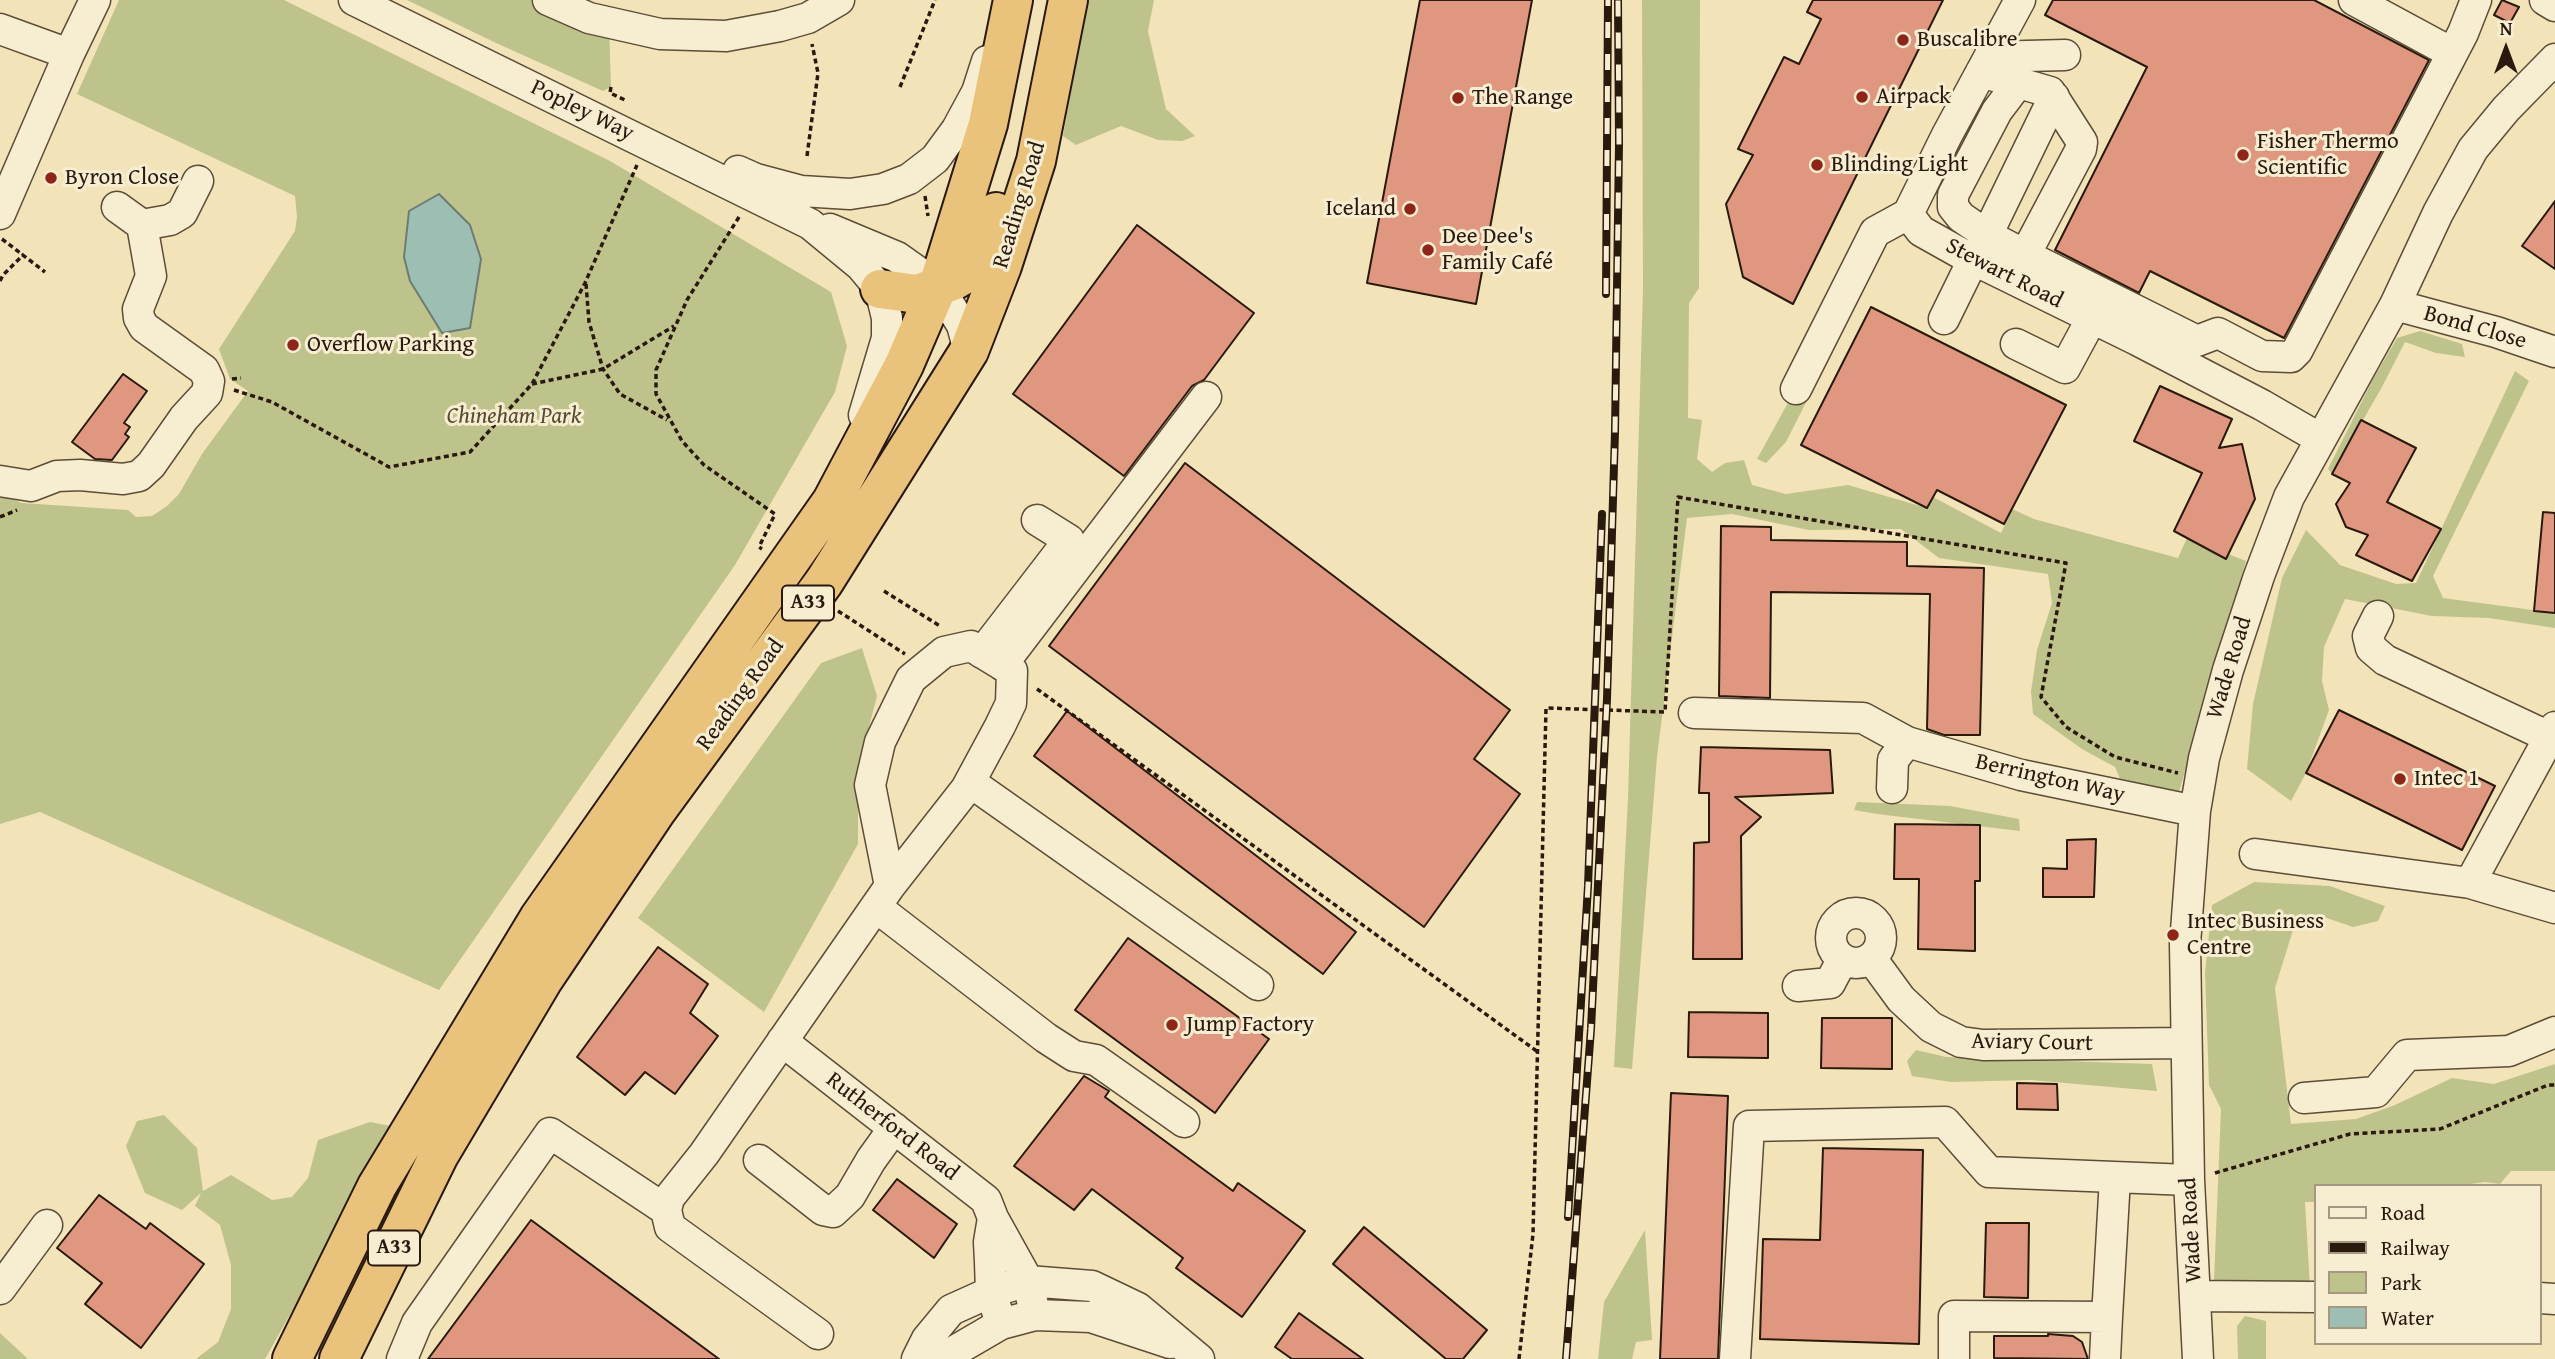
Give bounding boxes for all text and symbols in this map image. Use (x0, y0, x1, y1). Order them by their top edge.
north arrow (2471, 14, 2541, 84)
text: N (2500, 14, 2512, 42)
place label: Buscalibre (1917, 26, 2017, 54)
marker: Buscalibre (1895, 32, 1911, 48)
street label: Popley Way (526, 74, 638, 148)
place label: Airpack (1876, 83, 1951, 111)
place label: The Range (1472, 84, 1573, 112)
marker: Airpack (1854, 89, 1870, 105)
marker: The Range (1450, 90, 1466, 106)
place label: Fisher Thermo Scientific (2257, 128, 2399, 182)
street label: Reading Road (988, 138, 1052, 272)
marker: Fisher Thermo Scientific (2235, 147, 2251, 163)
place label: Blinding Light (1831, 151, 1968, 179)
marker: Blinding Light (1809, 157, 1825, 173)
place label: Byron Close (65, 164, 179, 192)
marker: Byron Close (43, 170, 59, 186)
place label: Iceland (1325, 195, 1396, 223)
marker: Iceland (1402, 201, 1418, 217)
place label: Dee Dee's Family Café (1442, 223, 1553, 277)
street label: Stewart Road (1941, 233, 2067, 315)
marker: Dee Dee's Family Café (1420, 242, 1436, 258)
street label: Bond Close (2420, 300, 2530, 356)
place label: Overflow Parking (307, 331, 474, 359)
marker: Overflow Parking (285, 337, 301, 353)
park label: Chineham Park (447, 403, 581, 431)
road number: A33 (782, 586, 834, 620)
street label: Wade Road (2201, 613, 2259, 723)
street label: Reading Road (691, 634, 791, 756)
street label: Berrington Way (1973, 748, 2127, 810)
place label: Intec 1 (2414, 765, 2479, 793)
marker: Intec 1 (2392, 771, 2408, 787)
place label: Intec Business Centre (2187, 908, 2324, 962)
marker: Intec Business Centre (2165, 927, 2181, 943)
place label: Jump Factory (1186, 1011, 1314, 1039)
marker: Jump Factory (1164, 1017, 1180, 1033)
street label: Aviary Court (1971, 1028, 2093, 1058)
street label: Rutherford Road (820, 1067, 964, 1187)
street label: Wade Road (2175, 1176, 2209, 1284)
legend (2314, 1184, 2541, 1345)
text: Road (2381, 1197, 2425, 1228)
road number: A33 (368, 1230, 420, 1266)
text: Railway (2381, 1232, 2450, 1263)
text: Park (2381, 1267, 2422, 1298)
text: Water (2381, 1302, 2434, 1333)

